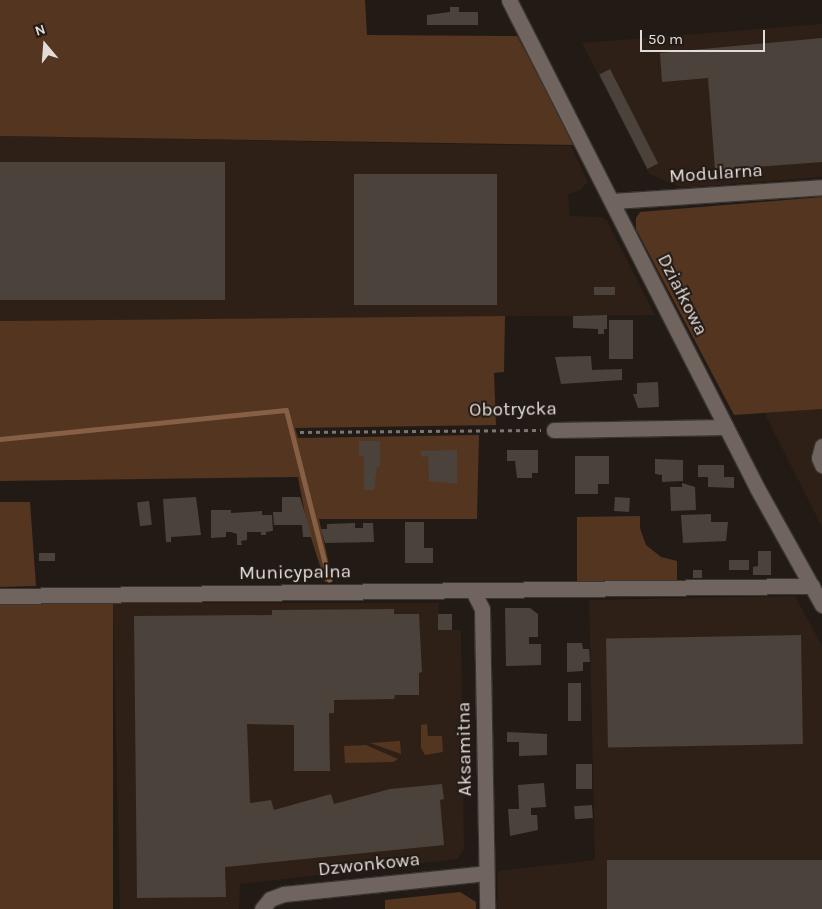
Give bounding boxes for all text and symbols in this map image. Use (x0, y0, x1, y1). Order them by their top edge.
north arrow (20, 20, 70, 70)
scale bar (642, 20, 767, 52)
text: N (33, 21, 48, 40)
text: 50 m (648, 30, 683, 48)
street label: Modularna (668, 159, 764, 189)
street label: Działkowa (652, 250, 712, 340)
street label: Obotrycka (469, 398, 557, 422)
street label: Municypalna (239, 561, 351, 585)
street label: Aksamitna (453, 702, 477, 796)
street label: Dzwonkowa (317, 848, 421, 882)

